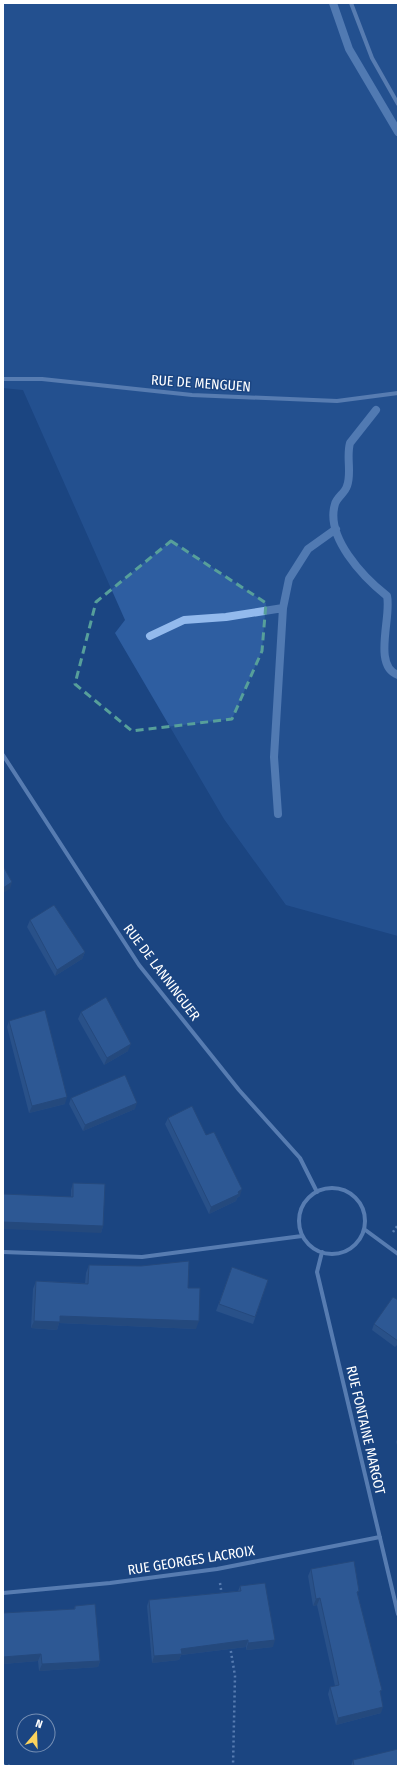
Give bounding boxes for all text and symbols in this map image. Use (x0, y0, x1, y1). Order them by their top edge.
street label: RUE DE MENGUEN (151, 372, 251, 395)
street label: RUE DE LANNINGUER (120, 921, 204, 1024)
street label: RUE FONTAINE MARGOT (342, 1364, 389, 1497)
street label: RUE GEORGES LACROIX (126, 1542, 256, 1579)
north arrow (16, 1713, 56, 1753)
text: N (34, 1717, 44, 1731)

